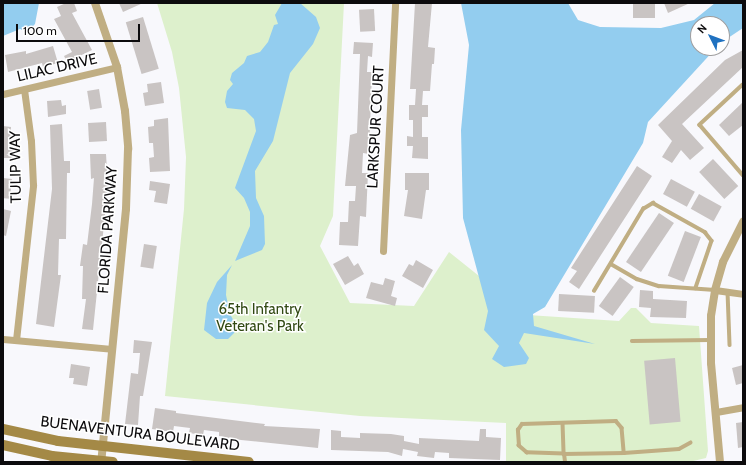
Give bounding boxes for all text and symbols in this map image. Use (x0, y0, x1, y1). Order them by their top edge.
scale bar (18, 16, 142, 42)
north arrow (690, 16, 730, 56)
text: N (694, 21, 710, 36)
text: 100 m (23, 23, 57, 38)
street label: LILAC DRIVE (15, 50, 99, 86)
street label: LARKSPUR COURT (364, 65, 388, 189)
street label: TULIP WAY (6, 131, 26, 203)
street label: FLORIDA PARKWAY (95, 166, 121, 294)
park label: 65th Infantry Veteran's Park (216, 300, 304, 335)
street label: BUENAVENTURA BOULEVARD (39, 413, 241, 455)

